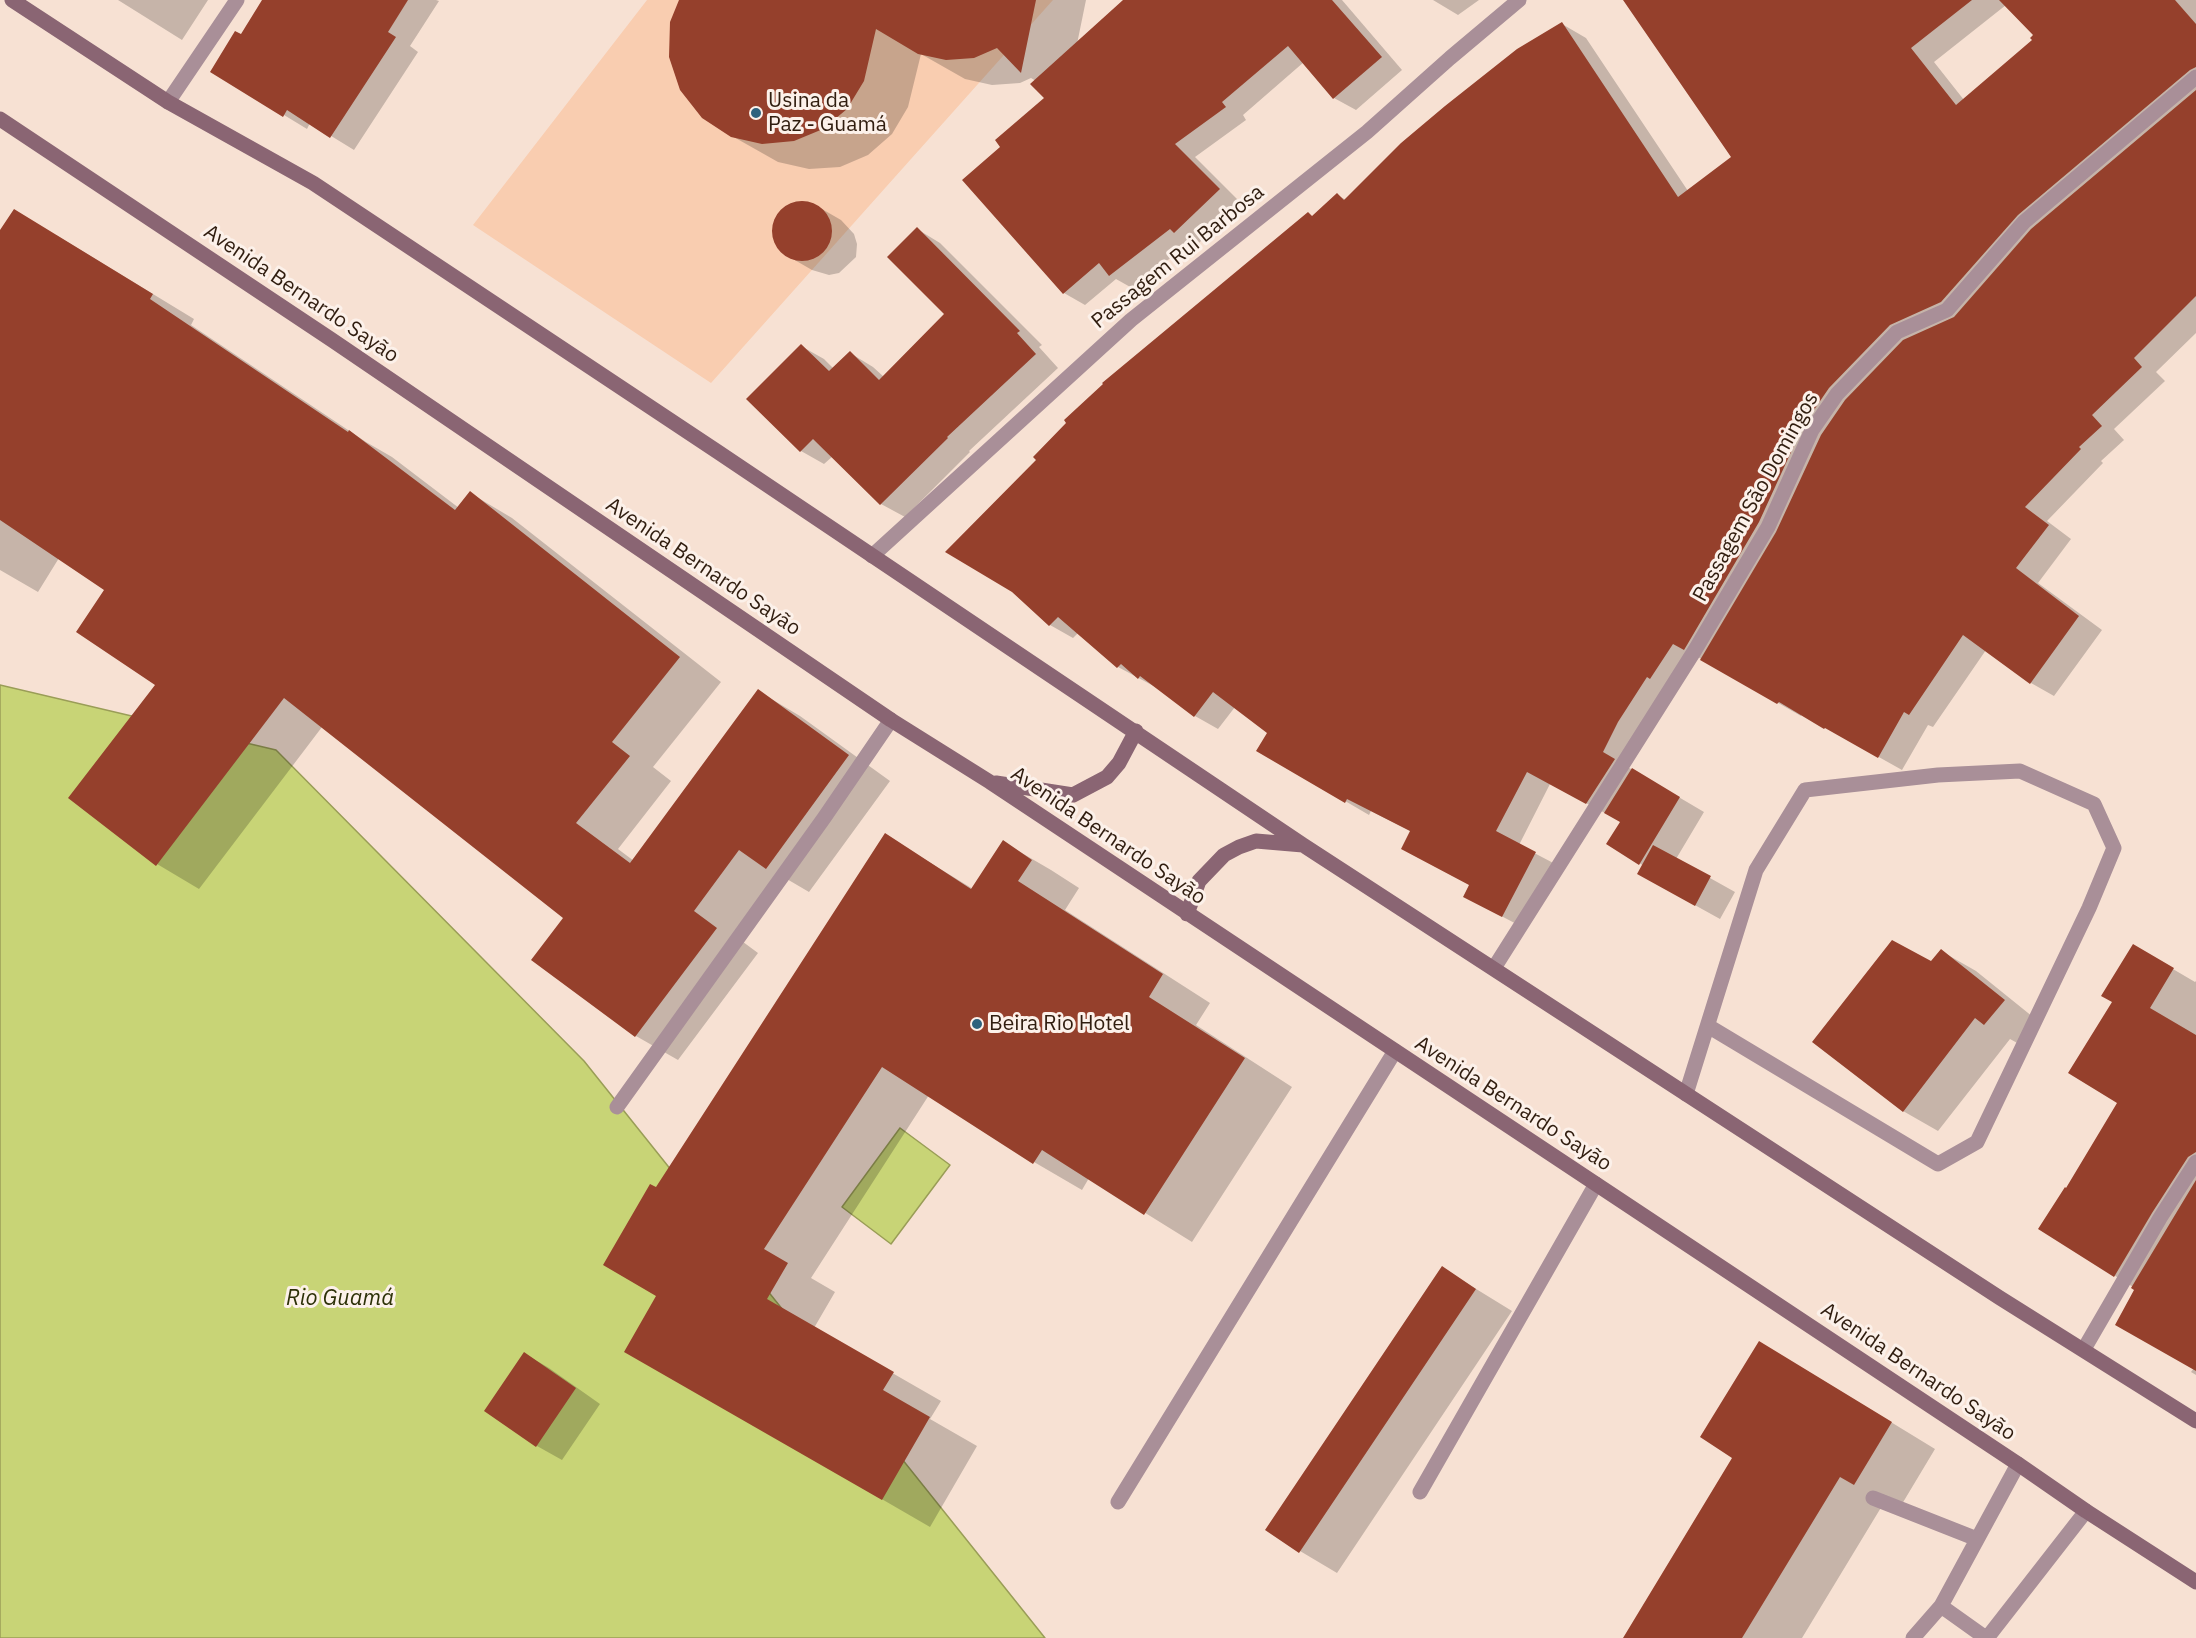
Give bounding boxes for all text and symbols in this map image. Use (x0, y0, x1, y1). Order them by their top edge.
place label: Usina da Paz - Guamá (768, 88, 887, 138)
marker: Usina da Paz - Guamá (749, 106, 763, 120)
street label: Passagem Rui Barbosa (1087, 180, 1269, 334)
street label: Avenida Bernardo Sayão (199, 219, 403, 369)
street label: Passagem São Domingos (1688, 388, 1824, 606)
street label: Avenida Bernardo Sayão (601, 492, 805, 642)
street label: Avenida Bernardo Sayão (1006, 761, 1210, 911)
place label: Beira Rio Hotel (989, 1011, 1130, 1037)
marker: Beira Rio Hotel (970, 1017, 984, 1031)
street label: Avenida Bernardo Sayão (1410, 1031, 1616, 1177)
water label: Rio Guamá (286, 1286, 394, 1312)
street label: Avenida Bernardo Sayão (1816, 1297, 2020, 1447)

